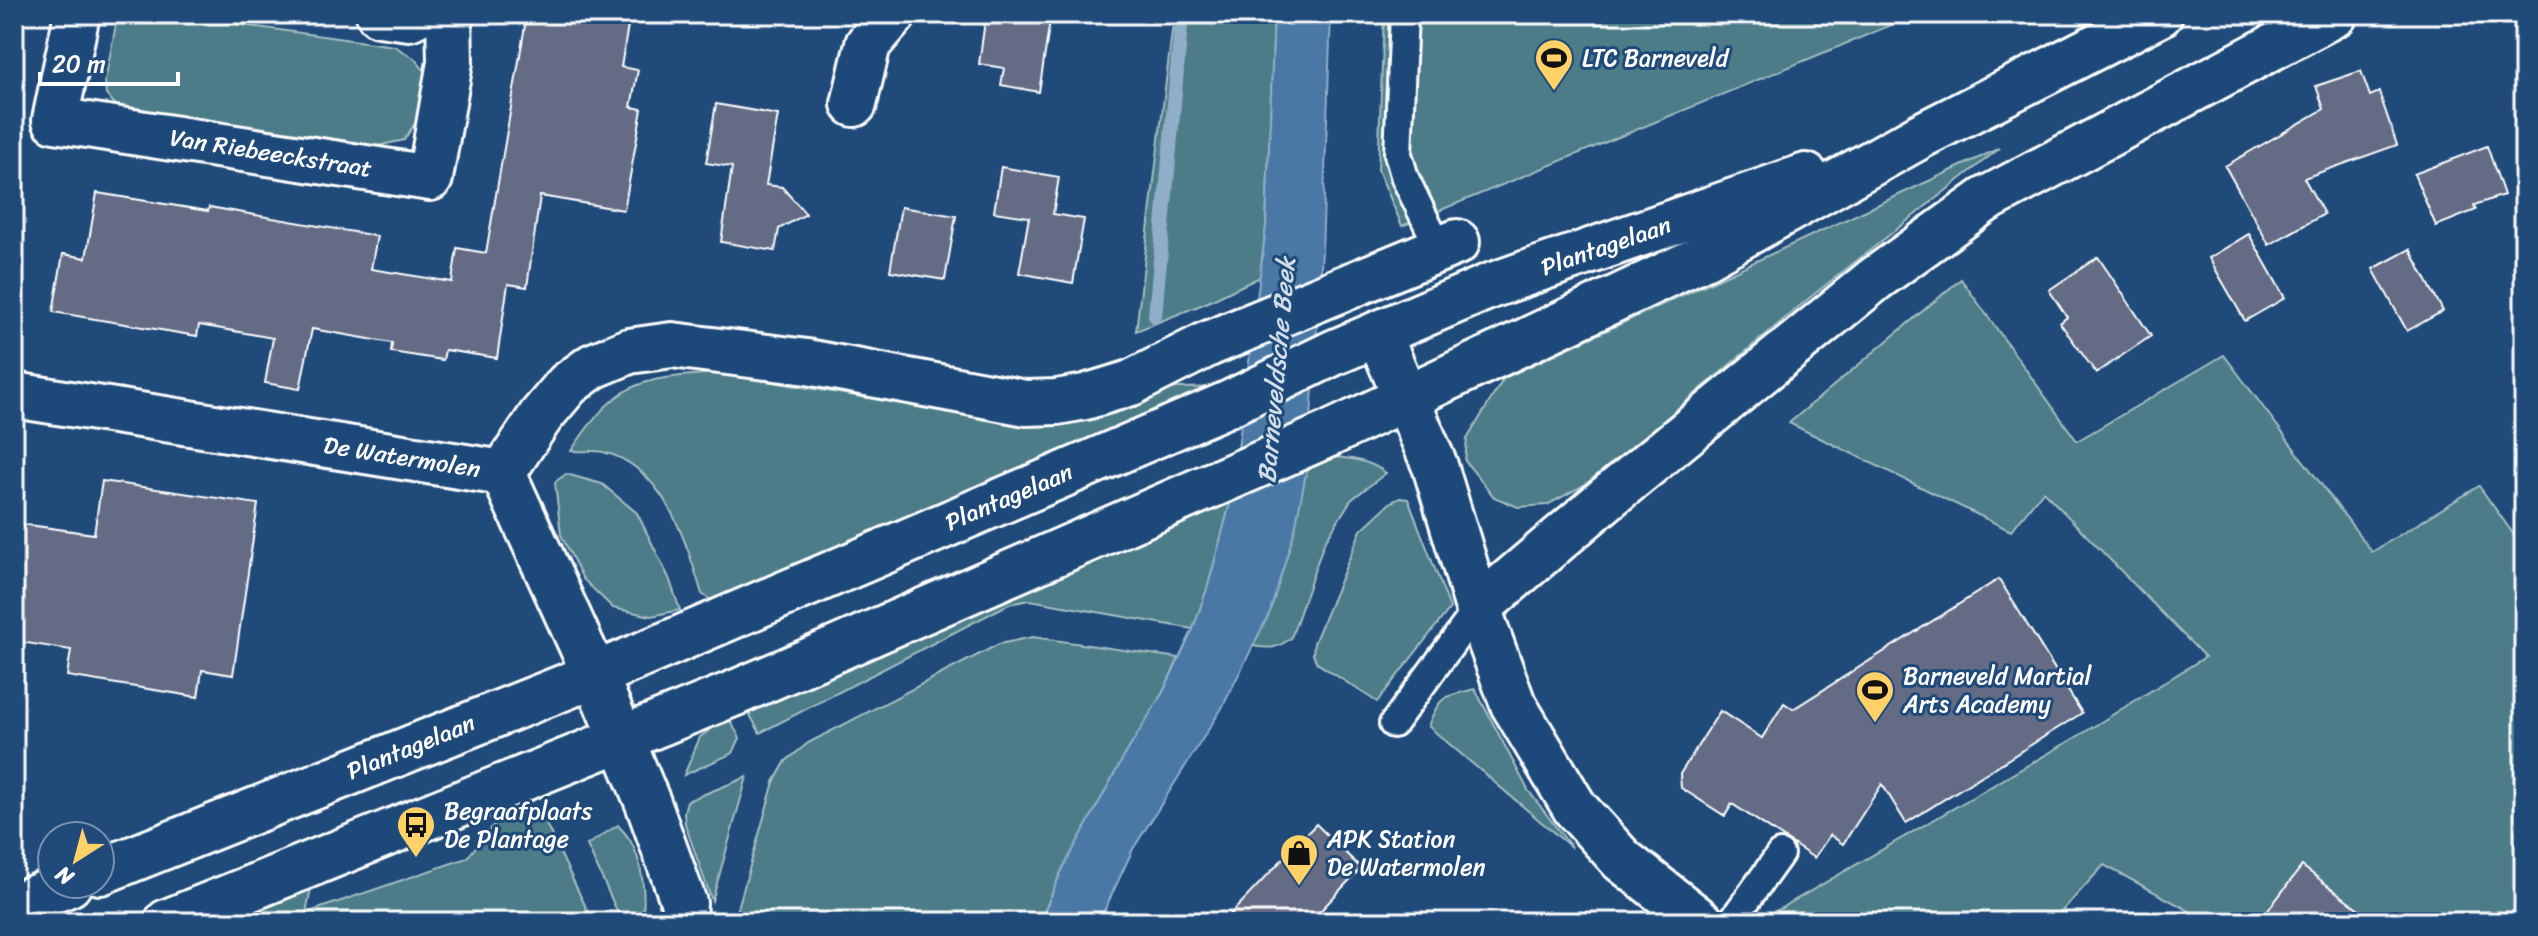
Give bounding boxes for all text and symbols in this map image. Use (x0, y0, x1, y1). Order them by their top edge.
scale bar (40, 36, 178, 86)
sports icon: LTC Barneveld (1533, 37, 1575, 92)
place label: LTC Barneveld (1582, 37, 1730, 79)
text: 20 m (52, 43, 106, 85)
street label: Van Riebeeckstraat (167, 116, 375, 190)
street label: Plantagelaan (1535, 204, 1677, 288)
water label: Barneveldsche Beek (1243, 253, 1309, 485)
street label: De Watermolen (320, 424, 484, 490)
street label: Plantagelaan (938, 451, 1080, 543)
place label: Barneveld Martial Arts Academy (1902, 655, 2092, 725)
sports icon: Barneveld Martial Arts Academy (1854, 669, 1896, 724)
street label: Plantagelaan (340, 702, 482, 792)
place label: Begraafplaats De Plantage (444, 790, 593, 860)
bus stop icon: Begraafplaats De Plantage (395, 804, 437, 859)
place label: APK Station De Watermolen (1326, 818, 1485, 888)
north arrow (36, 820, 116, 900)
shop icon: APK Station De Watermolen (1278, 832, 1320, 887)
text: N (46, 855, 83, 897)

